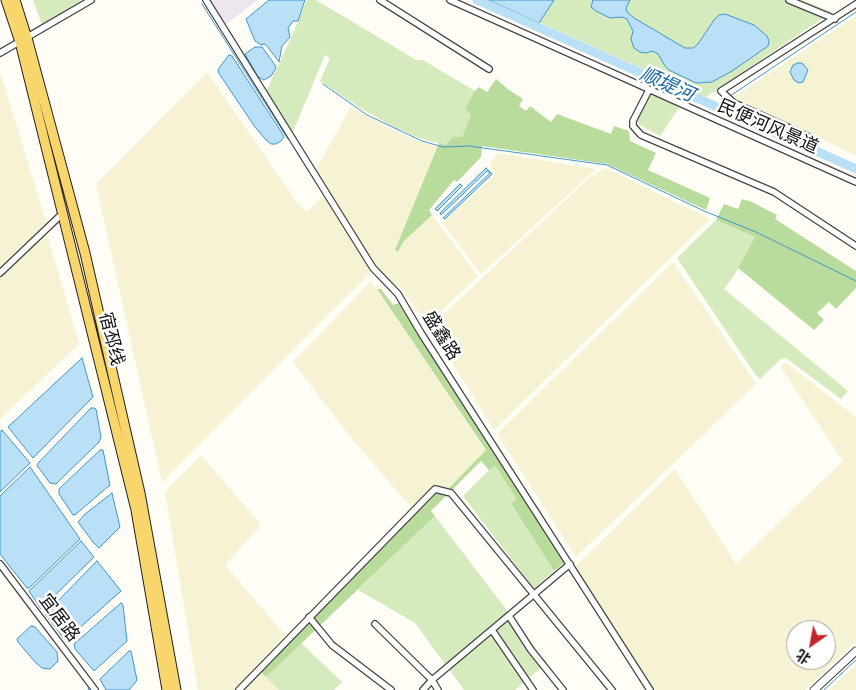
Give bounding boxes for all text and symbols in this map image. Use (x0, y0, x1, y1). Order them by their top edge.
water label: 顺堤河 (636, 63, 698, 107)
street label: 民便河风景道 (714, 95, 822, 159)
street label: 盛鑫路 (418, 307, 464, 365)
street label: 宿邳线 (94, 310, 128, 368)
street label: 宜居路 (34, 590, 84, 646)
north arrow (786, 620, 836, 670)
text: 北 (793, 645, 814, 668)

